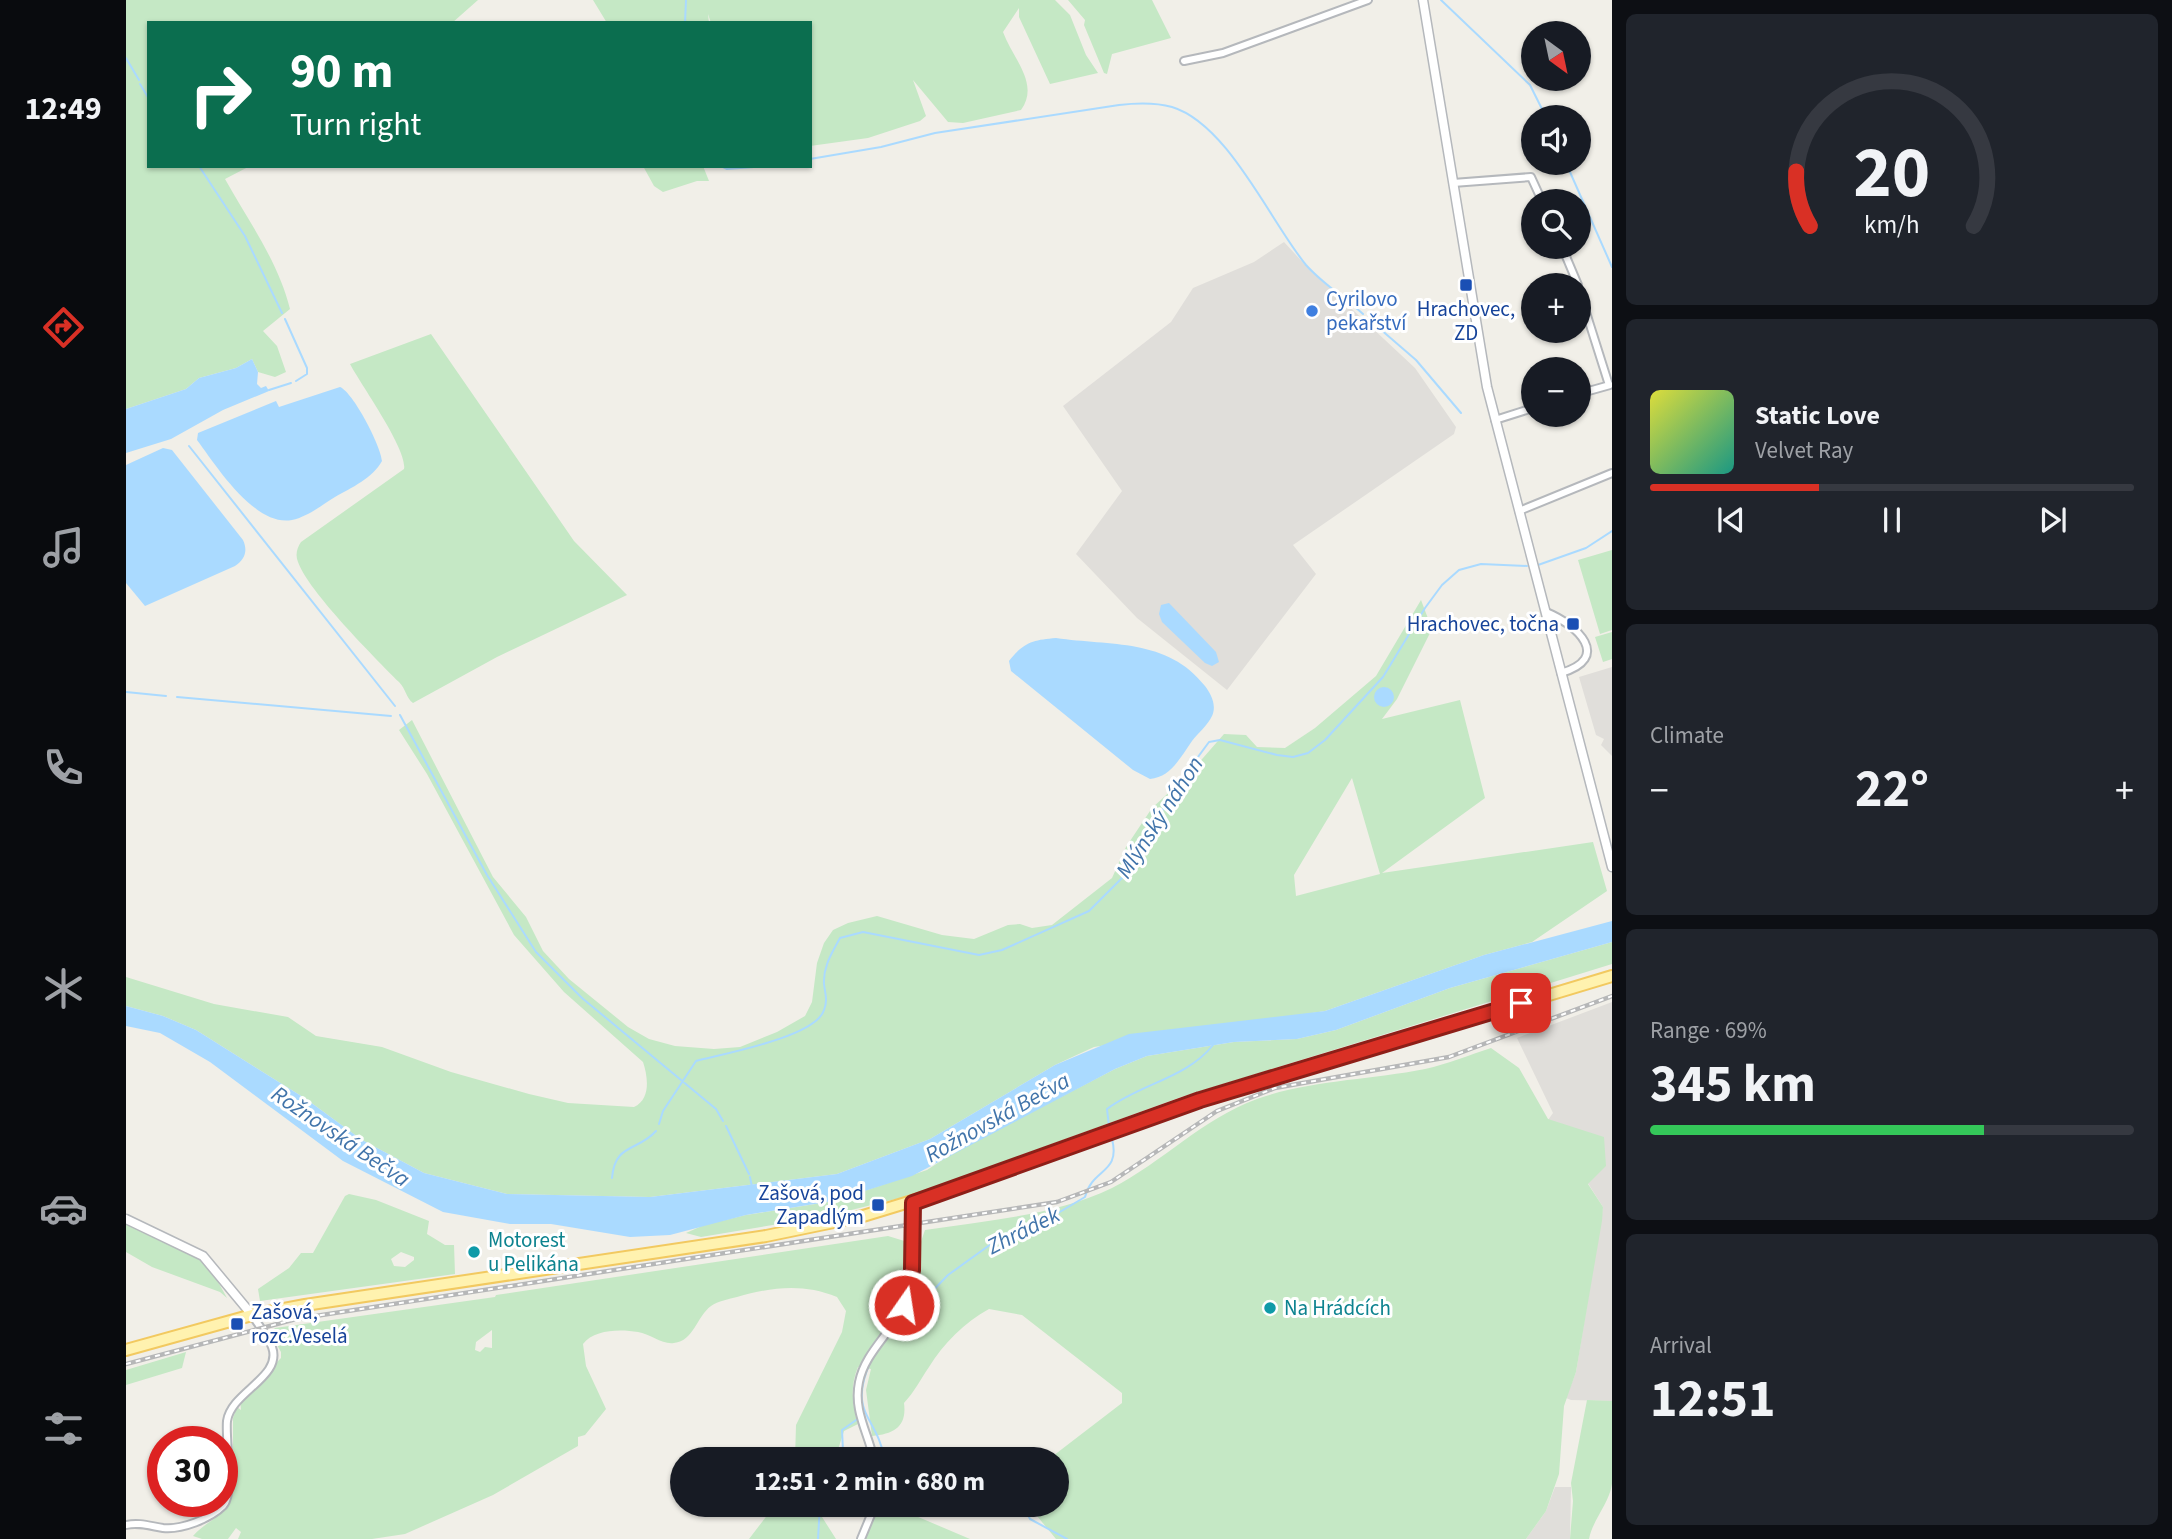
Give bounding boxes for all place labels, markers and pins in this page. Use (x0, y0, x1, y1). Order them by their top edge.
marker: Hrachovec, ZD (1458, 277, 1474, 293)
place label: Cyrilovo pekařství (1326, 284, 1407, 338)
place label: Hrachovec, ZD (1417, 294, 1515, 348)
marker: Cyrilovo pekařství (1304, 303, 1320, 319)
place label: Hrachovec, točna (1407, 609, 1559, 639)
marker: Hrachovec, točna (1565, 616, 1581, 632)
pin (1491, 973, 1551, 1033)
place label: Zašová, pod Zapadlým (758, 1178, 864, 1232)
marker: Zašová, pod Zapadlým (870, 1197, 886, 1213)
place label: Motorest u Pelikána (488, 1225, 579, 1279)
marker: Motorest u Pelikána (466, 1244, 482, 1260)
place label: Na Hrádcích (1284, 1293, 1391, 1323)
place label: Zašová, rozc.Veselá (251, 1297, 348, 1351)
marker: Na Hrádcích (1262, 1300, 1278, 1316)
marker: Zašová, rozc.Veselá (229, 1316, 245, 1332)

